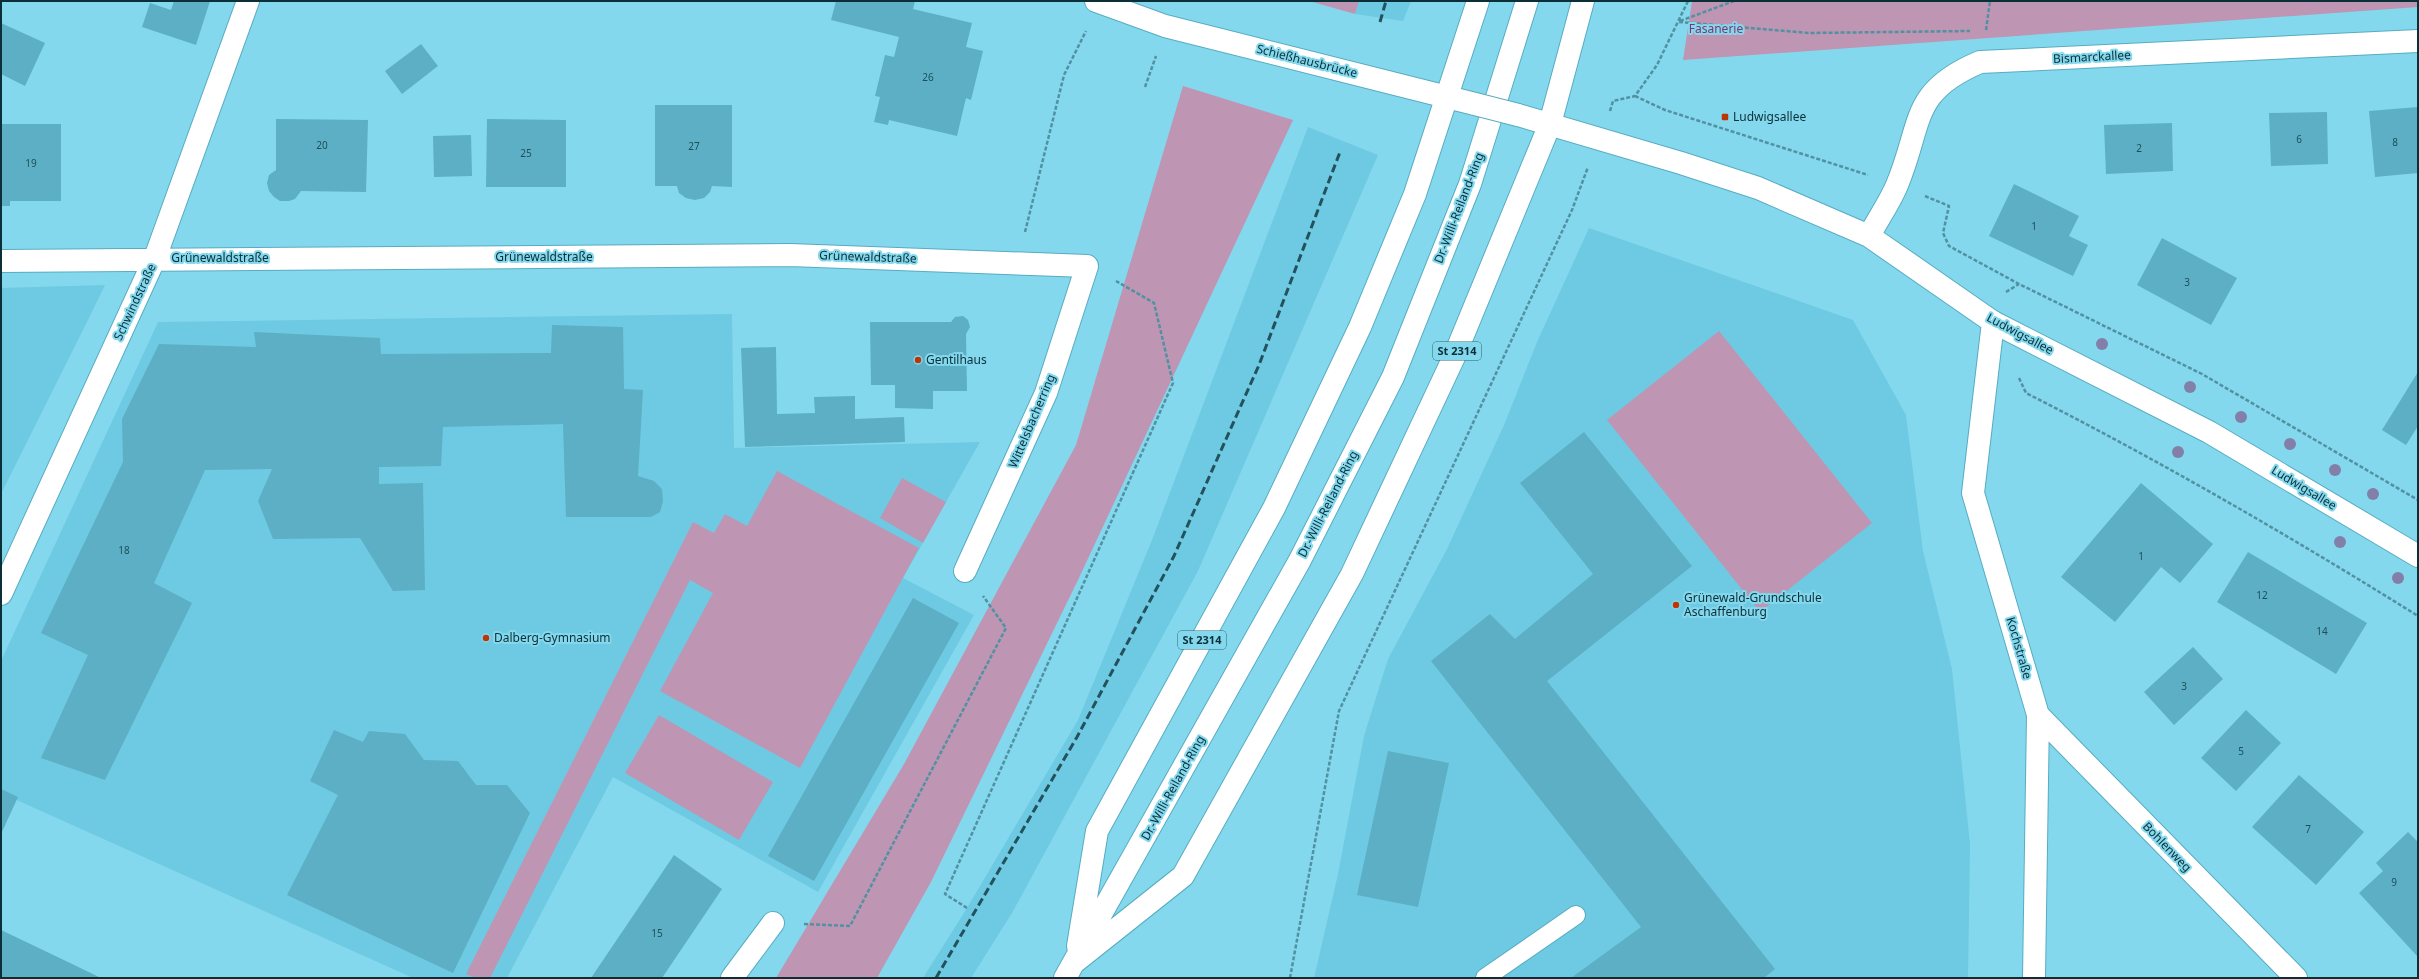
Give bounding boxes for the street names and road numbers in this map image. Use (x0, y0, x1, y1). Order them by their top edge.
street label: Schießhausbrücke (1255, 40, 1359, 81)
street label: Bismarckallee (2053, 46, 2132, 67)
street label: Dr.-Willi-Reiland-Ring (1430, 150, 1488, 266)
street label: Grünewaldstraße (819, 246, 917, 267)
street label: Grünewaldstraße (495, 248, 593, 265)
street label: Grünewaldstraße (171, 249, 269, 266)
street label: Schwindstraße (109, 260, 160, 343)
street label: Ludwigsallee (1984, 309, 2057, 358)
road number: St 2314 (1433, 342, 1481, 360)
street label: Wittelsbacherring (1004, 371, 1059, 470)
street label: Dr.-Willi-Reiland-Ring (1293, 448, 1362, 560)
street label: Ludwigsallee (2269, 461, 2340, 514)
street label: Kochstraße (2003, 615, 2036, 681)
road number: St 2314 (1178, 631, 1226, 649)
street label: Dr.-Willi-Reiland-Ring (1137, 732, 1208, 843)
street label: Bohlenweg (2139, 818, 2195, 875)

